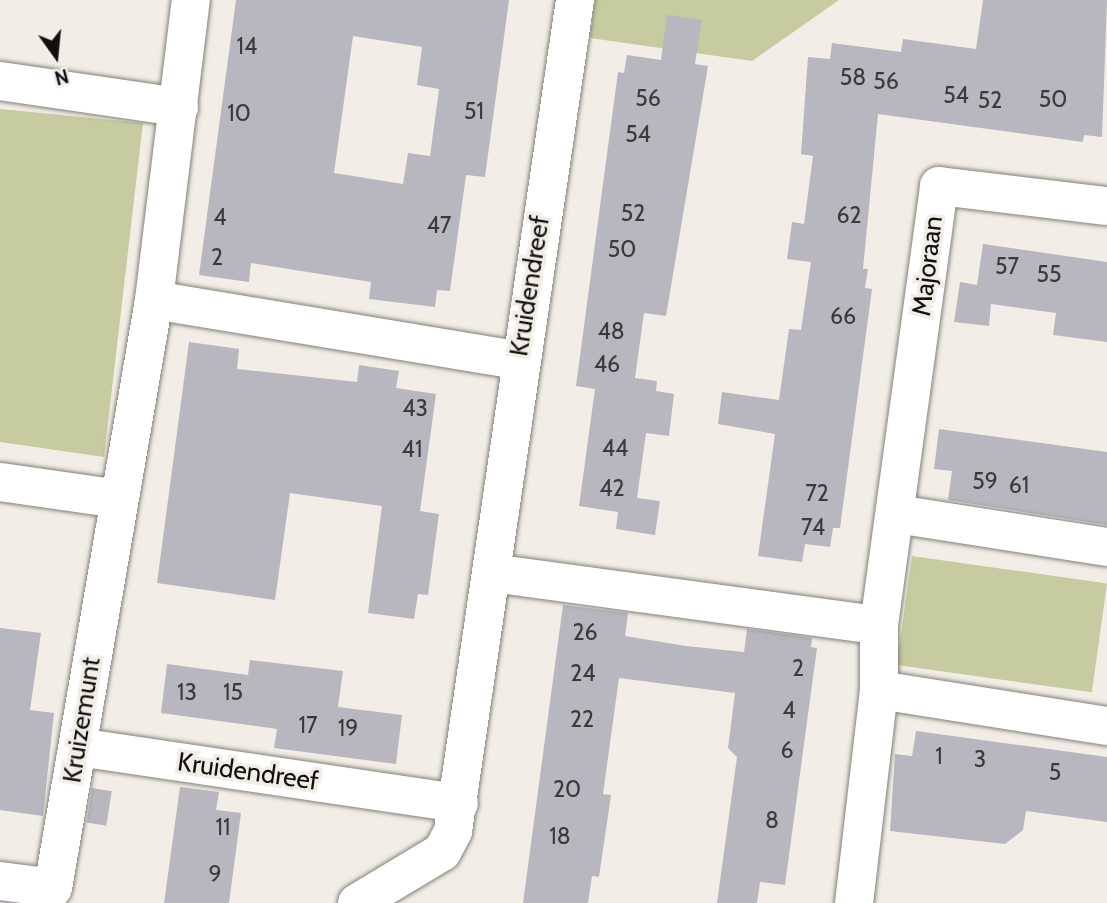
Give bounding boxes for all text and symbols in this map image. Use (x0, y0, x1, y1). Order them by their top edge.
north arrow (21, 21, 91, 91)
house number: 14 (237, 32, 257, 60)
house number: 58 (840, 63, 866, 91)
text: N (52, 64, 71, 90)
house number: 56 (873, 67, 899, 95)
house number: 54 (943, 81, 969, 109)
house number: 56 (635, 84, 661, 112)
house number: 50 (1039, 85, 1067, 113)
house number: 52 (978, 86, 1002, 114)
house number: 51 (464, 97, 484, 125)
house number: 10 (227, 99, 251, 127)
house number: 54 (625, 120, 651, 148)
house number: 52 (621, 199, 645, 227)
house number: 62 (836, 201, 862, 229)
house number: 4 (213, 203, 227, 231)
house number: 47 (427, 211, 451, 239)
street label: Kruidendreef (503, 213, 557, 359)
street label: Majoraan (906, 214, 950, 318)
house number: 50 (608, 235, 636, 263)
house number: 2 (211, 243, 223, 271)
house number: 57 (995, 252, 1019, 280)
house number: 55 (1037, 260, 1061, 288)
house number: 66 (830, 302, 856, 330)
house number: 48 (597, 317, 625, 345)
house number: 46 (594, 350, 620, 378)
house number: 43 (402, 394, 428, 422)
house number: 44 (602, 434, 628, 462)
house number: 41 (402, 435, 422, 463)
house number: 59 (972, 467, 998, 495)
house number: 61 (1009, 471, 1029, 499)
house number: 42 (599, 474, 625, 502)
house number: 72 (805, 479, 829, 507)
house number: 74 (801, 513, 825, 541)
house number: 26 (572, 618, 598, 646)
house number: 2 (792, 654, 804, 682)
street label: Kruizemunt (57, 655, 107, 785)
house number: 24 (570, 659, 596, 687)
house number: 13 (177, 678, 197, 706)
house number: 15 (223, 678, 243, 706)
house number: 4 (782, 696, 796, 724)
house number: 22 (570, 705, 594, 733)
house number: 17 (298, 711, 318, 739)
house number: 19 (338, 714, 358, 742)
house number: 6 (780, 736, 794, 764)
house number: 1 (935, 742, 943, 770)
house number: 3 (974, 745, 986, 773)
street label: Kruidendreef (176, 747, 320, 797)
house number: 5 (1049, 758, 1061, 786)
house number: 20 (553, 775, 581, 803)
house number: 8 (765, 806, 779, 834)
house number: 11 (216, 813, 230, 841)
house number: 18 (549, 822, 571, 850)
house number: 9 (208, 860, 222, 888)

